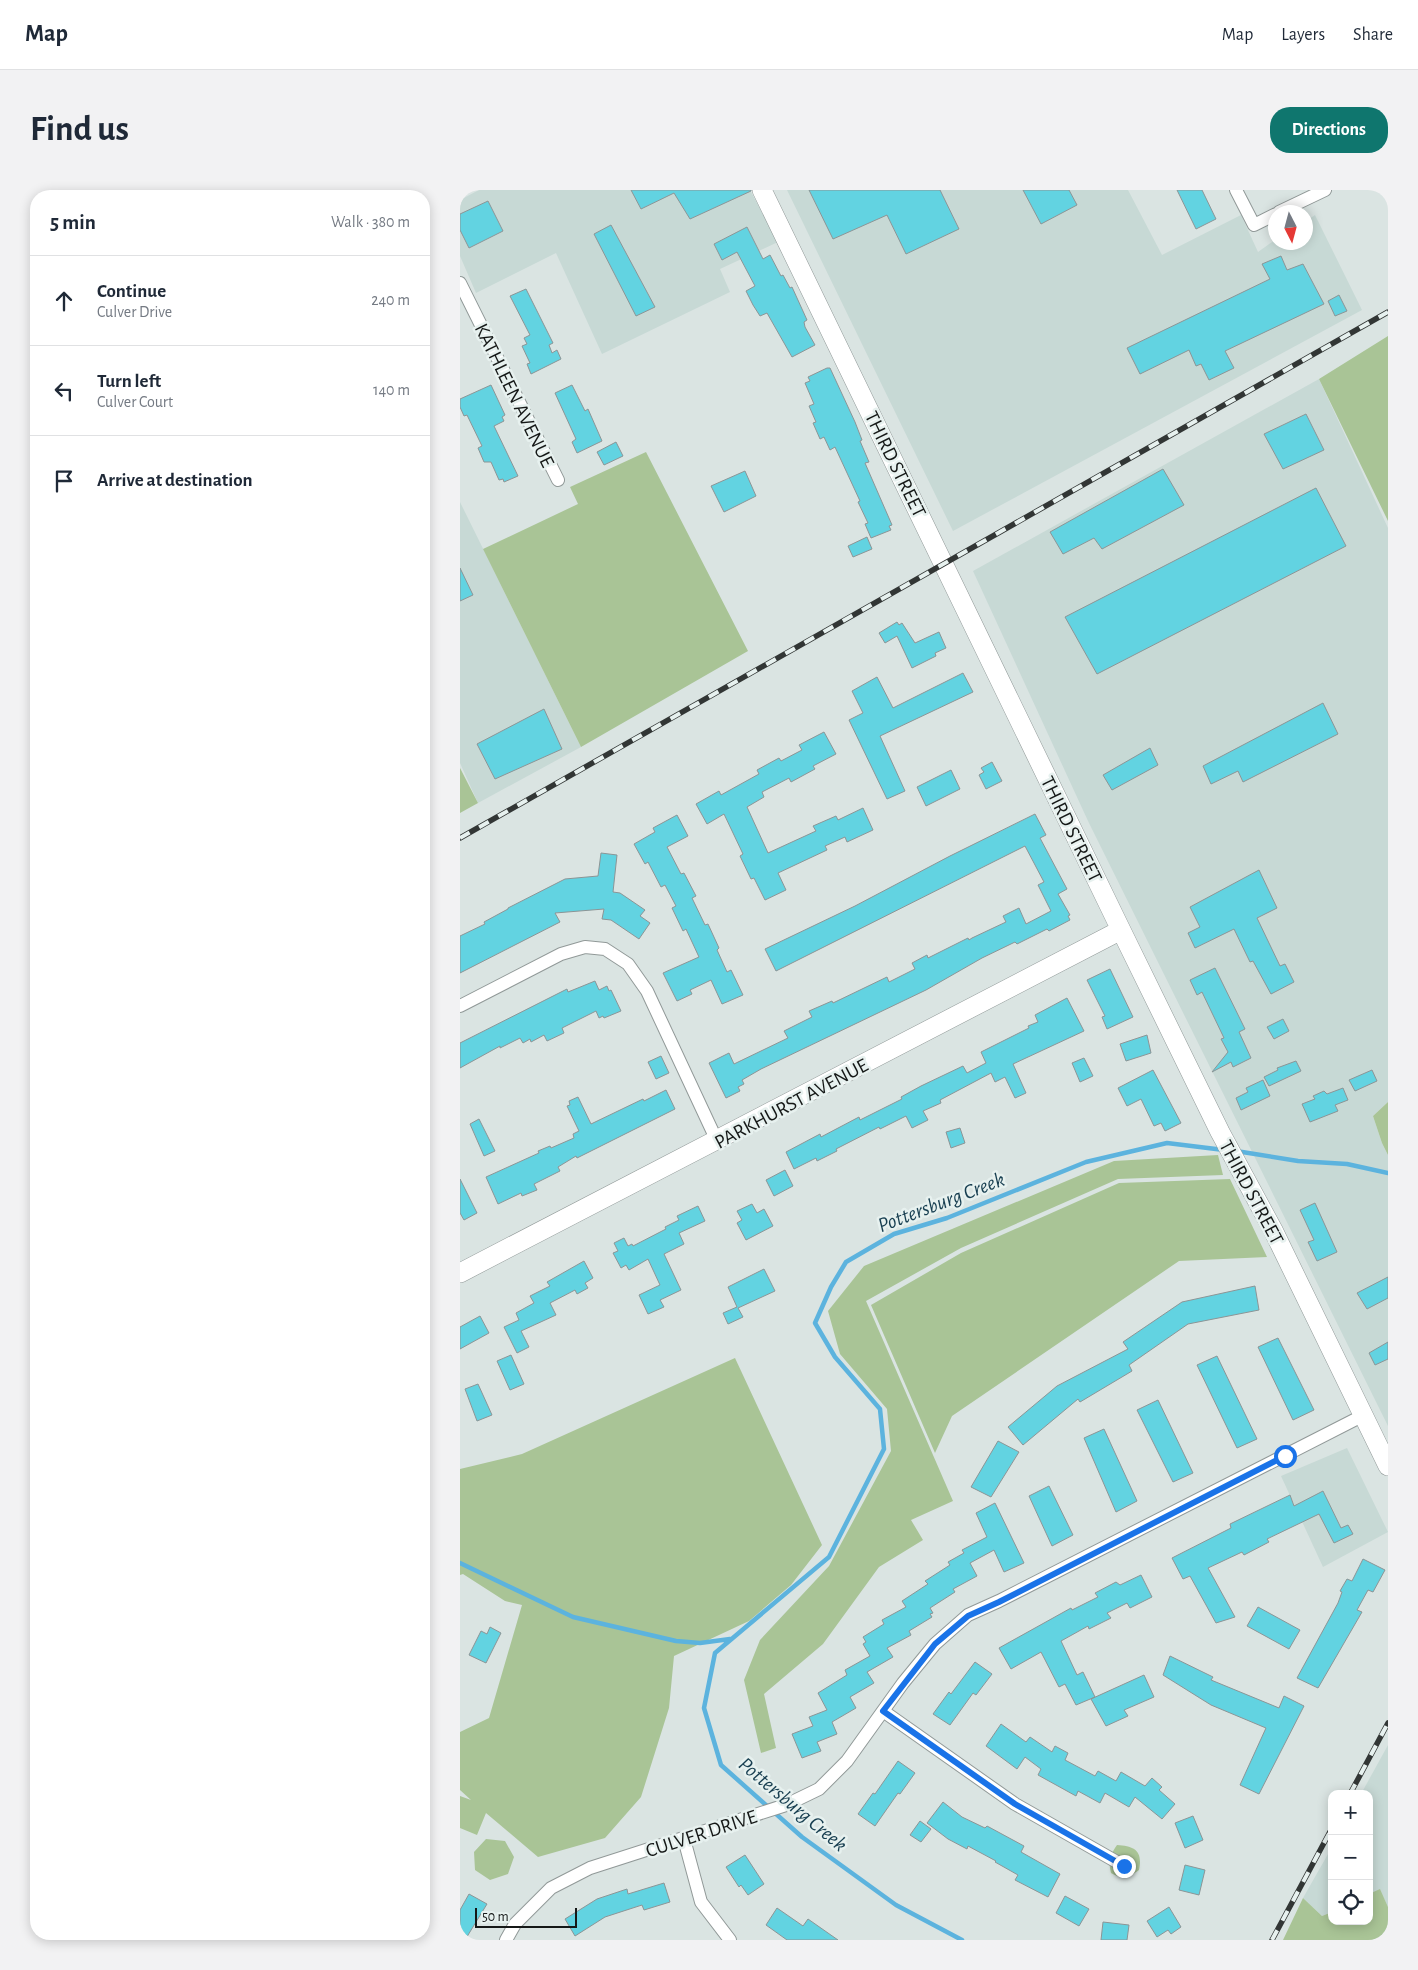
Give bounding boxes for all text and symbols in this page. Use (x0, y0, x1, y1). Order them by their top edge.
text: Map (25, 22, 68, 46)
text: Map (1222, 26, 1253, 44)
text: Layers (1281, 26, 1325, 44)
text: Share (1353, 26, 1393, 44)
button: Directions (1270, 107, 1388, 153)
text: Find us (30, 112, 129, 147)
north arrow (1268, 205, 1313, 250)
text: 5 min (50, 212, 96, 233)
text: Walk · 380 m (331, 214, 410, 230)
text: Continue (97, 282, 166, 301)
icon: ahead (50, 287, 78, 315)
text: 240 m (371, 292, 410, 308)
text: Culver Drive (97, 304, 172, 320)
street label: KATHLEEN AVENUE (471, 320, 558, 471)
text: Turn left (97, 372, 161, 391)
icon: left (50, 377, 78, 405)
text: 140 m (373, 382, 410, 398)
text: Culver Court (97, 394, 173, 410)
street label: THIRD STREET (861, 408, 929, 521)
icon: arrive (50, 467, 78, 495)
text: Arrive at destination (97, 471, 253, 490)
street label: THIRD STREET (1037, 773, 1105, 886)
street label: PARKHURST AVENUE (712, 1055, 872, 1153)
street label: THIRD STREET (1215, 1137, 1287, 1248)
water label: Pottersburg Creek (875, 1169, 1008, 1236)
route start (1274, 1445, 1297, 1468)
water label: Pottersburg Creek (735, 1753, 851, 1856)
map controls (1328, 1790, 1373, 1925)
button: + (1328, 1790, 1373, 1835)
street label: CULVER DRIVE (643, 1806, 760, 1861)
button: − (1328, 1835, 1373, 1880)
route end (1113, 1855, 1136, 1878)
button: locate (1328, 1880, 1373, 1925)
scale bar (475, 1905, 578, 1928)
text: 50 m (482, 1910, 509, 1924)

